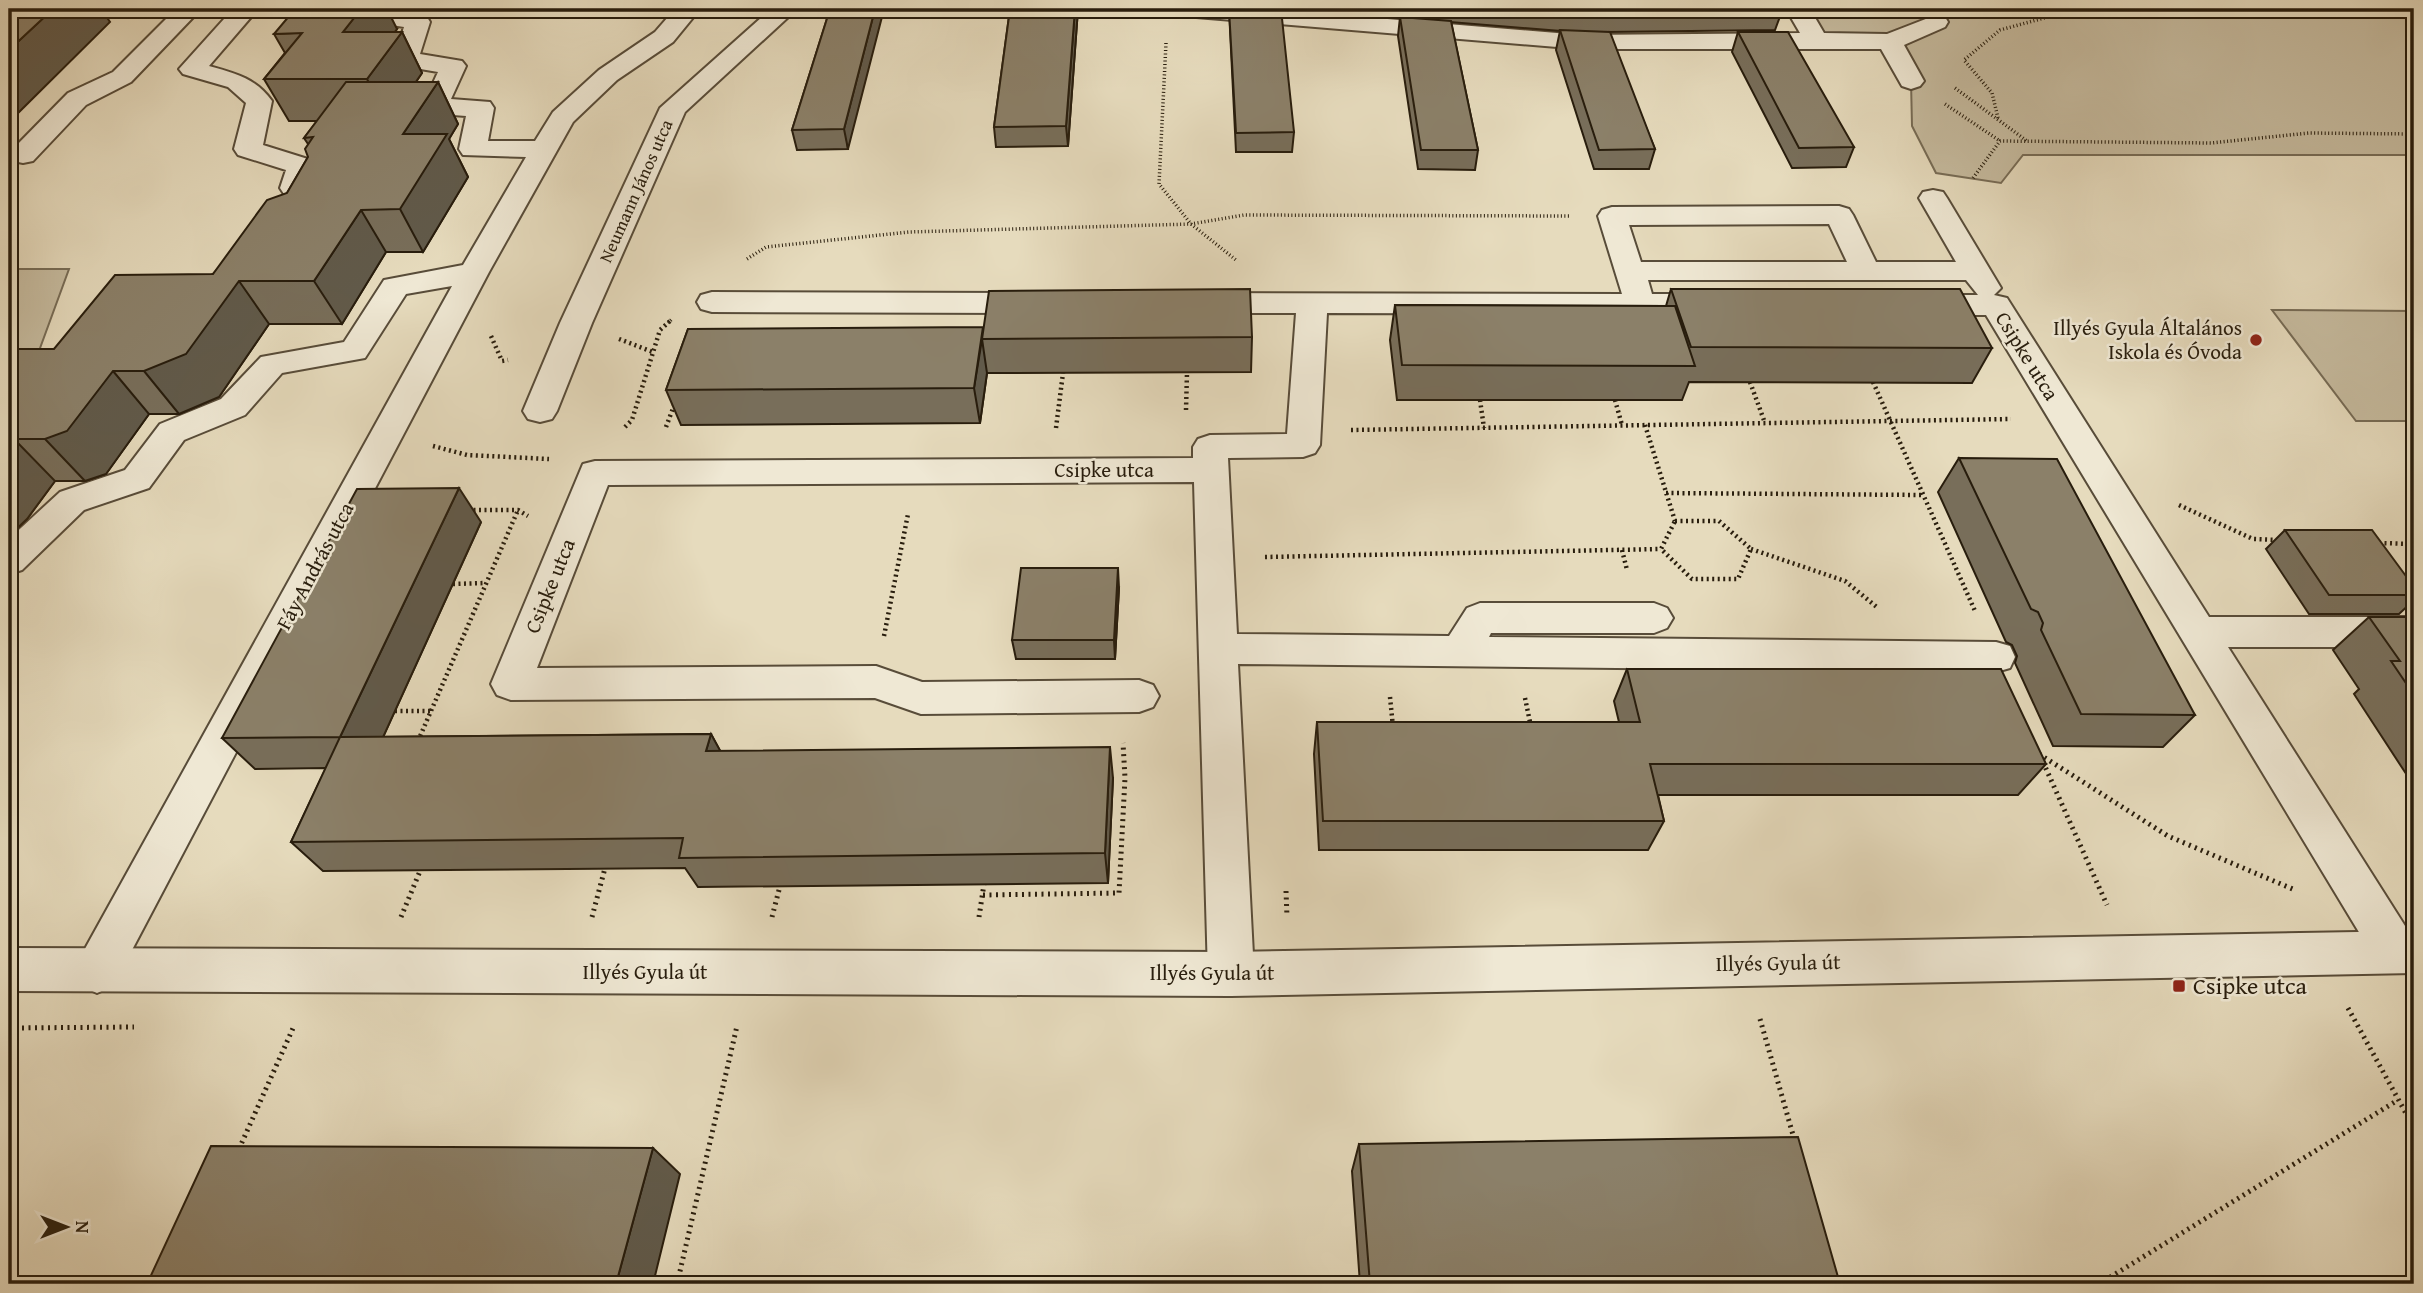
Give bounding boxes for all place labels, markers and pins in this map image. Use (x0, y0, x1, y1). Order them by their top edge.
place label: Illyés Gyula Általános Iskola és Óvoda (2053, 312, 2242, 367)
marker: Illyés Gyula Általános Iskola és Óvoda (2248, 332, 2264, 348)
place label: Csipke utca (2193, 968, 2308, 1003)
marker: Csipke utca (2171, 978, 2187, 994)

